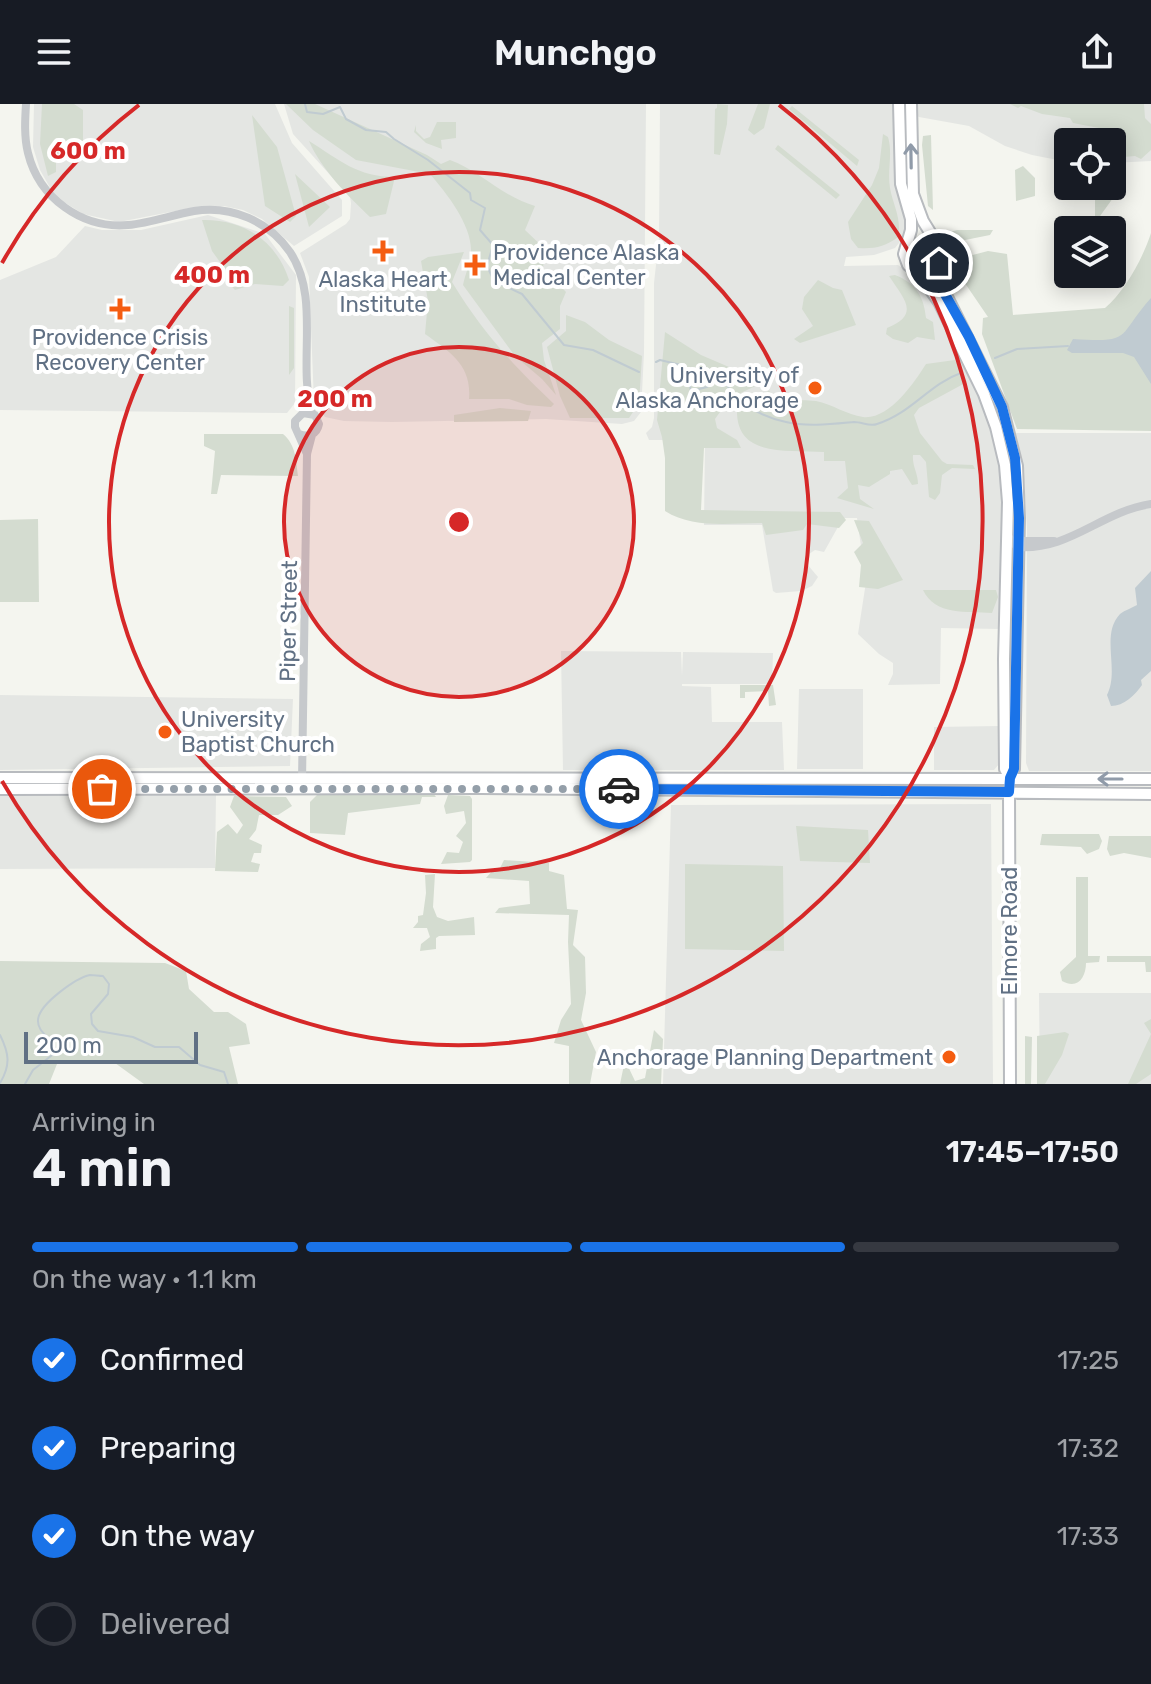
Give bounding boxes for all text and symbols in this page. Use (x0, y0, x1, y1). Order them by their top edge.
icon: menu (32, 30, 76, 74)
icon: share (1075, 30, 1119, 74)
text: Munchgo (494, 31, 657, 74)
map controls (1054, 128, 1126, 288)
button: locate (1054, 128, 1126, 200)
text: 600 m (50, 137, 126, 165)
one-way arrow (904, 143, 919, 170)
button: layers (1054, 216, 1126, 288)
pin (905, 229, 973, 297)
place label: Providence Alaska Medical Center (493, 239, 680, 291)
marker: Alaska Heart Institute (372, 240, 394, 262)
icon: home (917, 241, 961, 285)
marker: Providence Alaska Medical Center (464, 254, 486, 276)
text: 400 m (174, 261, 250, 289)
place label: Alaska Heart Institute (318, 266, 448, 318)
marker: Providence Crisis Recovery Center (109, 298, 131, 320)
place label: Providence Crisis Recovery Center (32, 324, 208, 376)
place label: University of Alaska Anchorage (615, 362, 800, 414)
marker: University of Alaska Anchorage (806, 379, 824, 397)
text: 200 m (297, 385, 373, 413)
centre of rings (445, 508, 473, 536)
street label: Piper Street (274, 560, 303, 682)
place label: University Baptist Church (181, 706, 335, 758)
marker: University Baptist Church (156, 723, 174, 741)
courier (579, 749, 659, 829)
pin (68, 755, 136, 823)
icon: bag (80, 767, 124, 811)
icon: car (597, 767, 641, 811)
one-way arrow (1097, 771, 1124, 787)
street label: Elmore Road (996, 867, 1023, 995)
scale bar (24, 1028, 198, 1064)
text: 200 m (36, 1032, 102, 1059)
place label: Anchorage Planning Department (597, 1044, 933, 1071)
marker: Anchorage Planning Department (940, 1048, 958, 1066)
text: Arriving in (32, 1107, 156, 1138)
text: 17:45–17:50 (946, 1134, 1119, 1170)
text: 4 min (32, 1137, 173, 1199)
text: On the way · 1.1 km (32, 1264, 257, 1295)
icon: check (32, 1338, 76, 1382)
text: Confirmed (100, 1342, 244, 1378)
text: 17:25 (1057, 1345, 1119, 1376)
icon: check (32, 1426, 76, 1470)
text: Preparing (100, 1430, 236, 1466)
text: 17:32 (1057, 1433, 1119, 1464)
icon: check (32, 1514, 76, 1558)
text: On the way (100, 1518, 255, 1554)
text: 17:33 (1057, 1521, 1119, 1552)
text: Delivered (100, 1606, 231, 1642)

